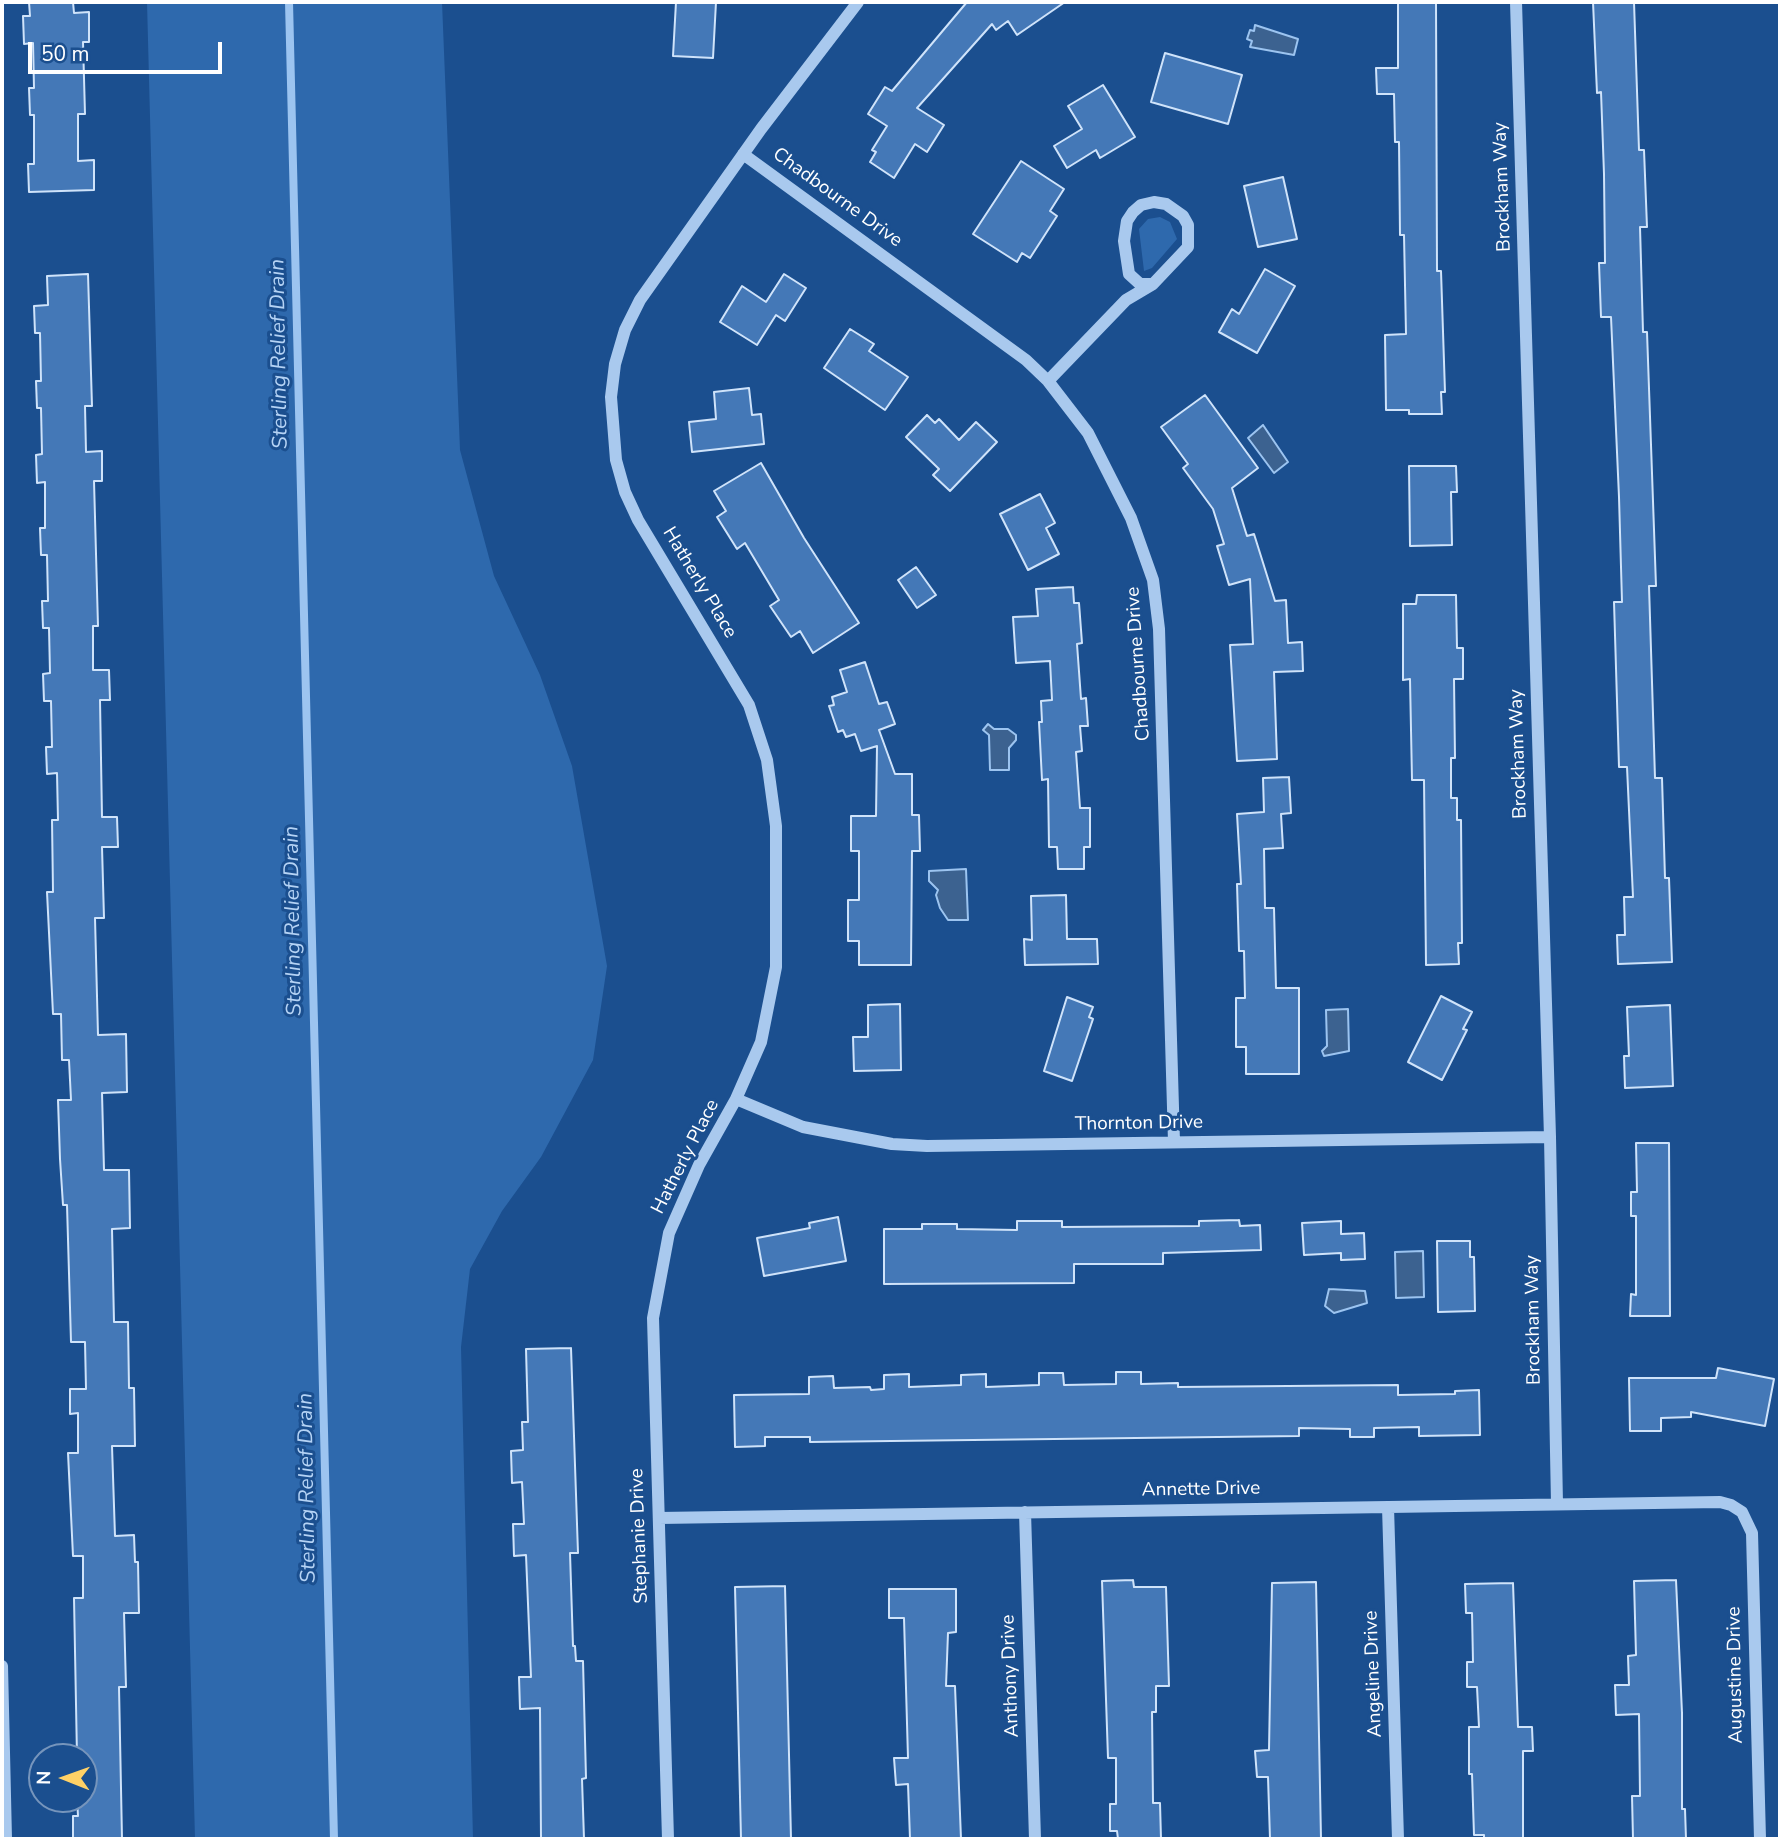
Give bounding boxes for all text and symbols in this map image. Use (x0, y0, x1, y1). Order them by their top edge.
scale bar (32, 28, 226, 72)
text: 50 m (41, 40, 90, 68)
street label: Brockham Way (1489, 122, 1517, 252)
street label: Chadbourne Drive (768, 143, 906, 253)
water label: Sterling Relief Drain (266, 259, 294, 449)
street label: Hatherly Place (657, 523, 741, 643)
street label: Chadbourne Drive (1122, 586, 1156, 742)
street label: Brockham Way (1505, 689, 1533, 819)
water label: Sterling Relief Drain (280, 826, 308, 1016)
street label: Hatherly Place (647, 1096, 725, 1218)
street label: Thornton Drive (1075, 1111, 1203, 1137)
street label: Brockham Way (1521, 1255, 1547, 1385)
water label: Sterling Relief Drain (294, 1393, 322, 1583)
street label: Stephanie Drive (626, 1468, 654, 1604)
street label: Annette Drive (1142, 1478, 1260, 1502)
street label: Augustine Drive (1723, 1606, 1749, 1744)
street label: Angeline Drive (1360, 1610, 1388, 1738)
street label: Anthony Drive (997, 1614, 1025, 1738)
north arrow (28, 1743, 98, 1813)
text: N (31, 1770, 57, 1785)

